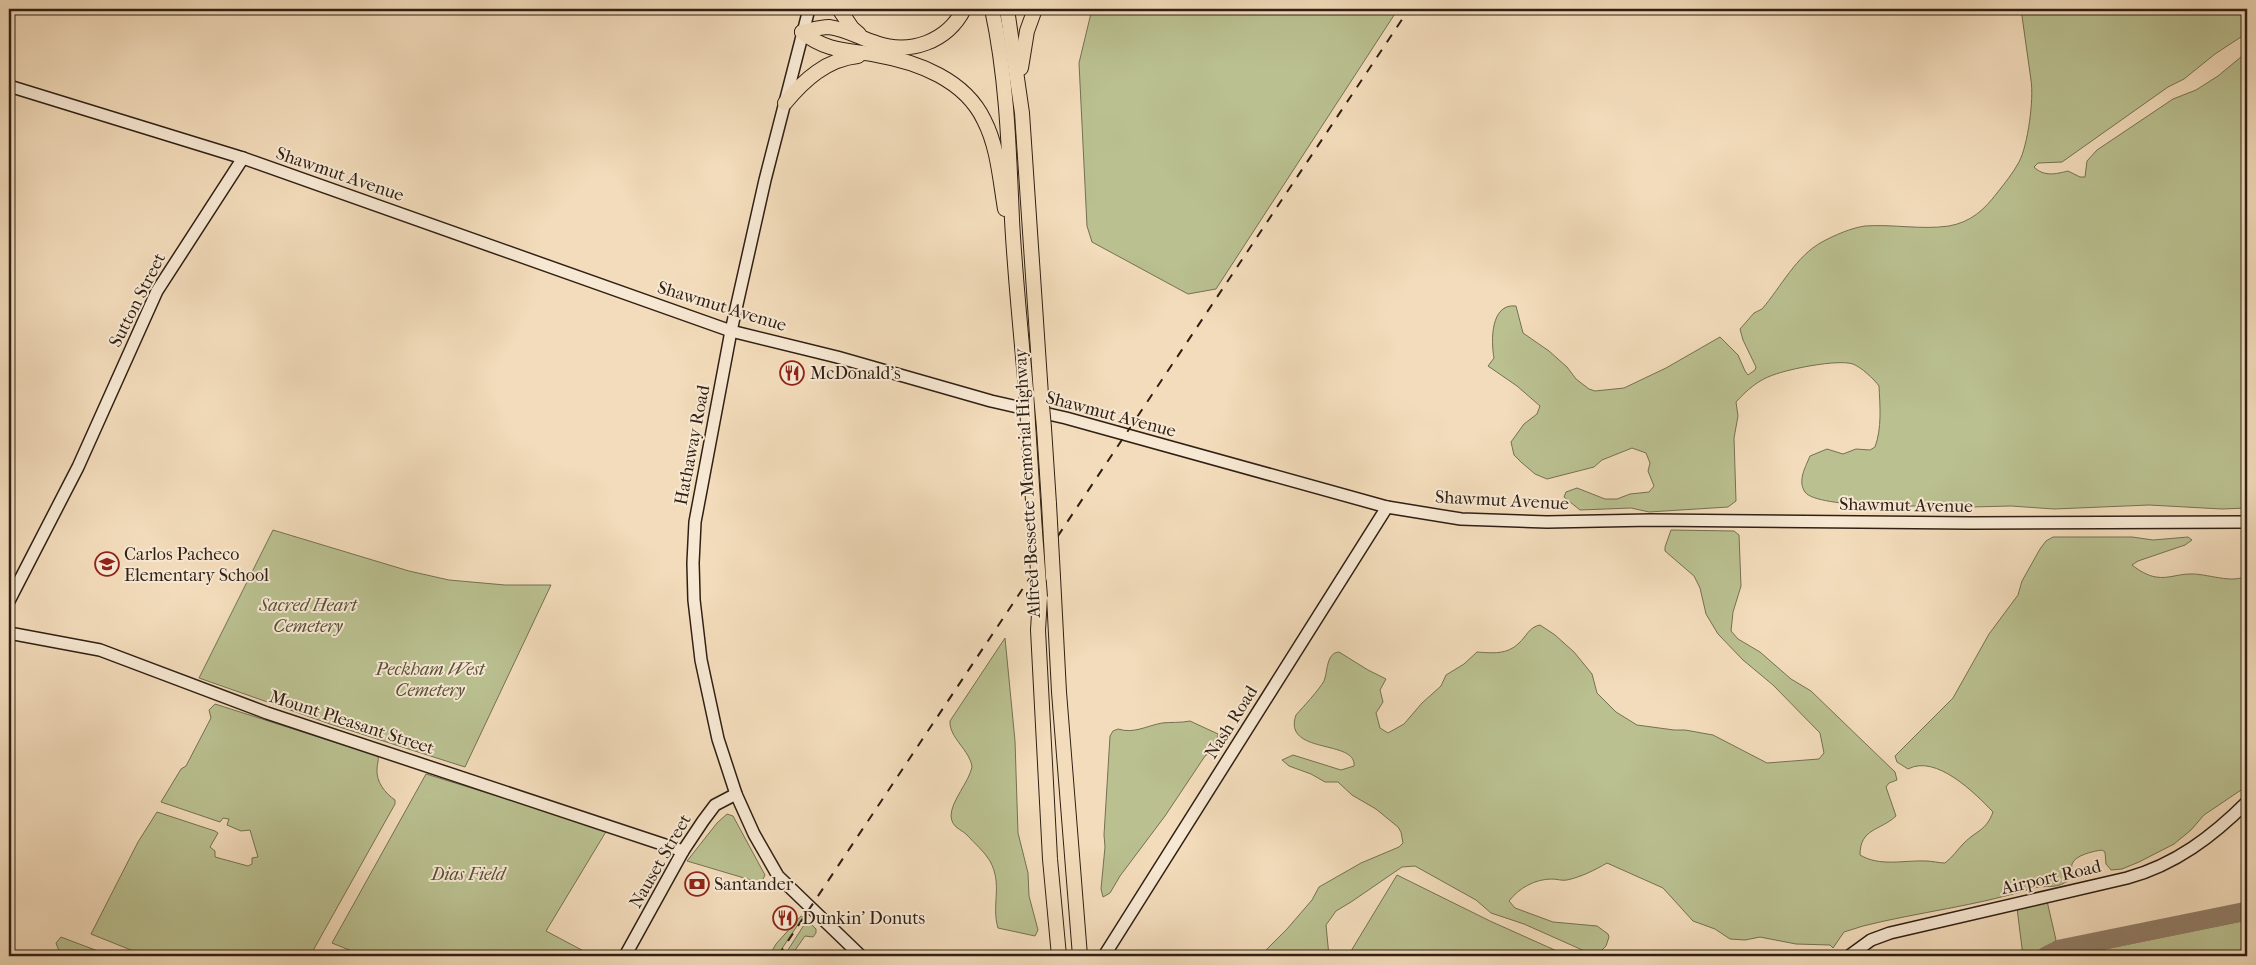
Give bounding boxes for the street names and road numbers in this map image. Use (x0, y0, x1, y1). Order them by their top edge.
street label: Shawmut Avenue (273, 143, 407, 206)
street label: Sutton Street (105, 249, 170, 351)
street label: Shawmut Avenue (655, 277, 789, 336)
street label: Alfred Bessette Memorial Highway (1010, 346, 1045, 619)
street label: Hathaway Road (671, 383, 714, 507)
street label: Shawmut Avenue (1043, 387, 1178, 442)
street label: Shawmut Avenue (1434, 487, 1570, 514)
street label: Shawmut Avenue (1839, 494, 1973, 517)
street label: Nash Road (1201, 682, 1262, 763)
street label: Mount Pleasant Street (267, 686, 437, 759)
street label: Nauset Street (625, 810, 696, 912)
street label: Airport Road (1998, 856, 2103, 899)

